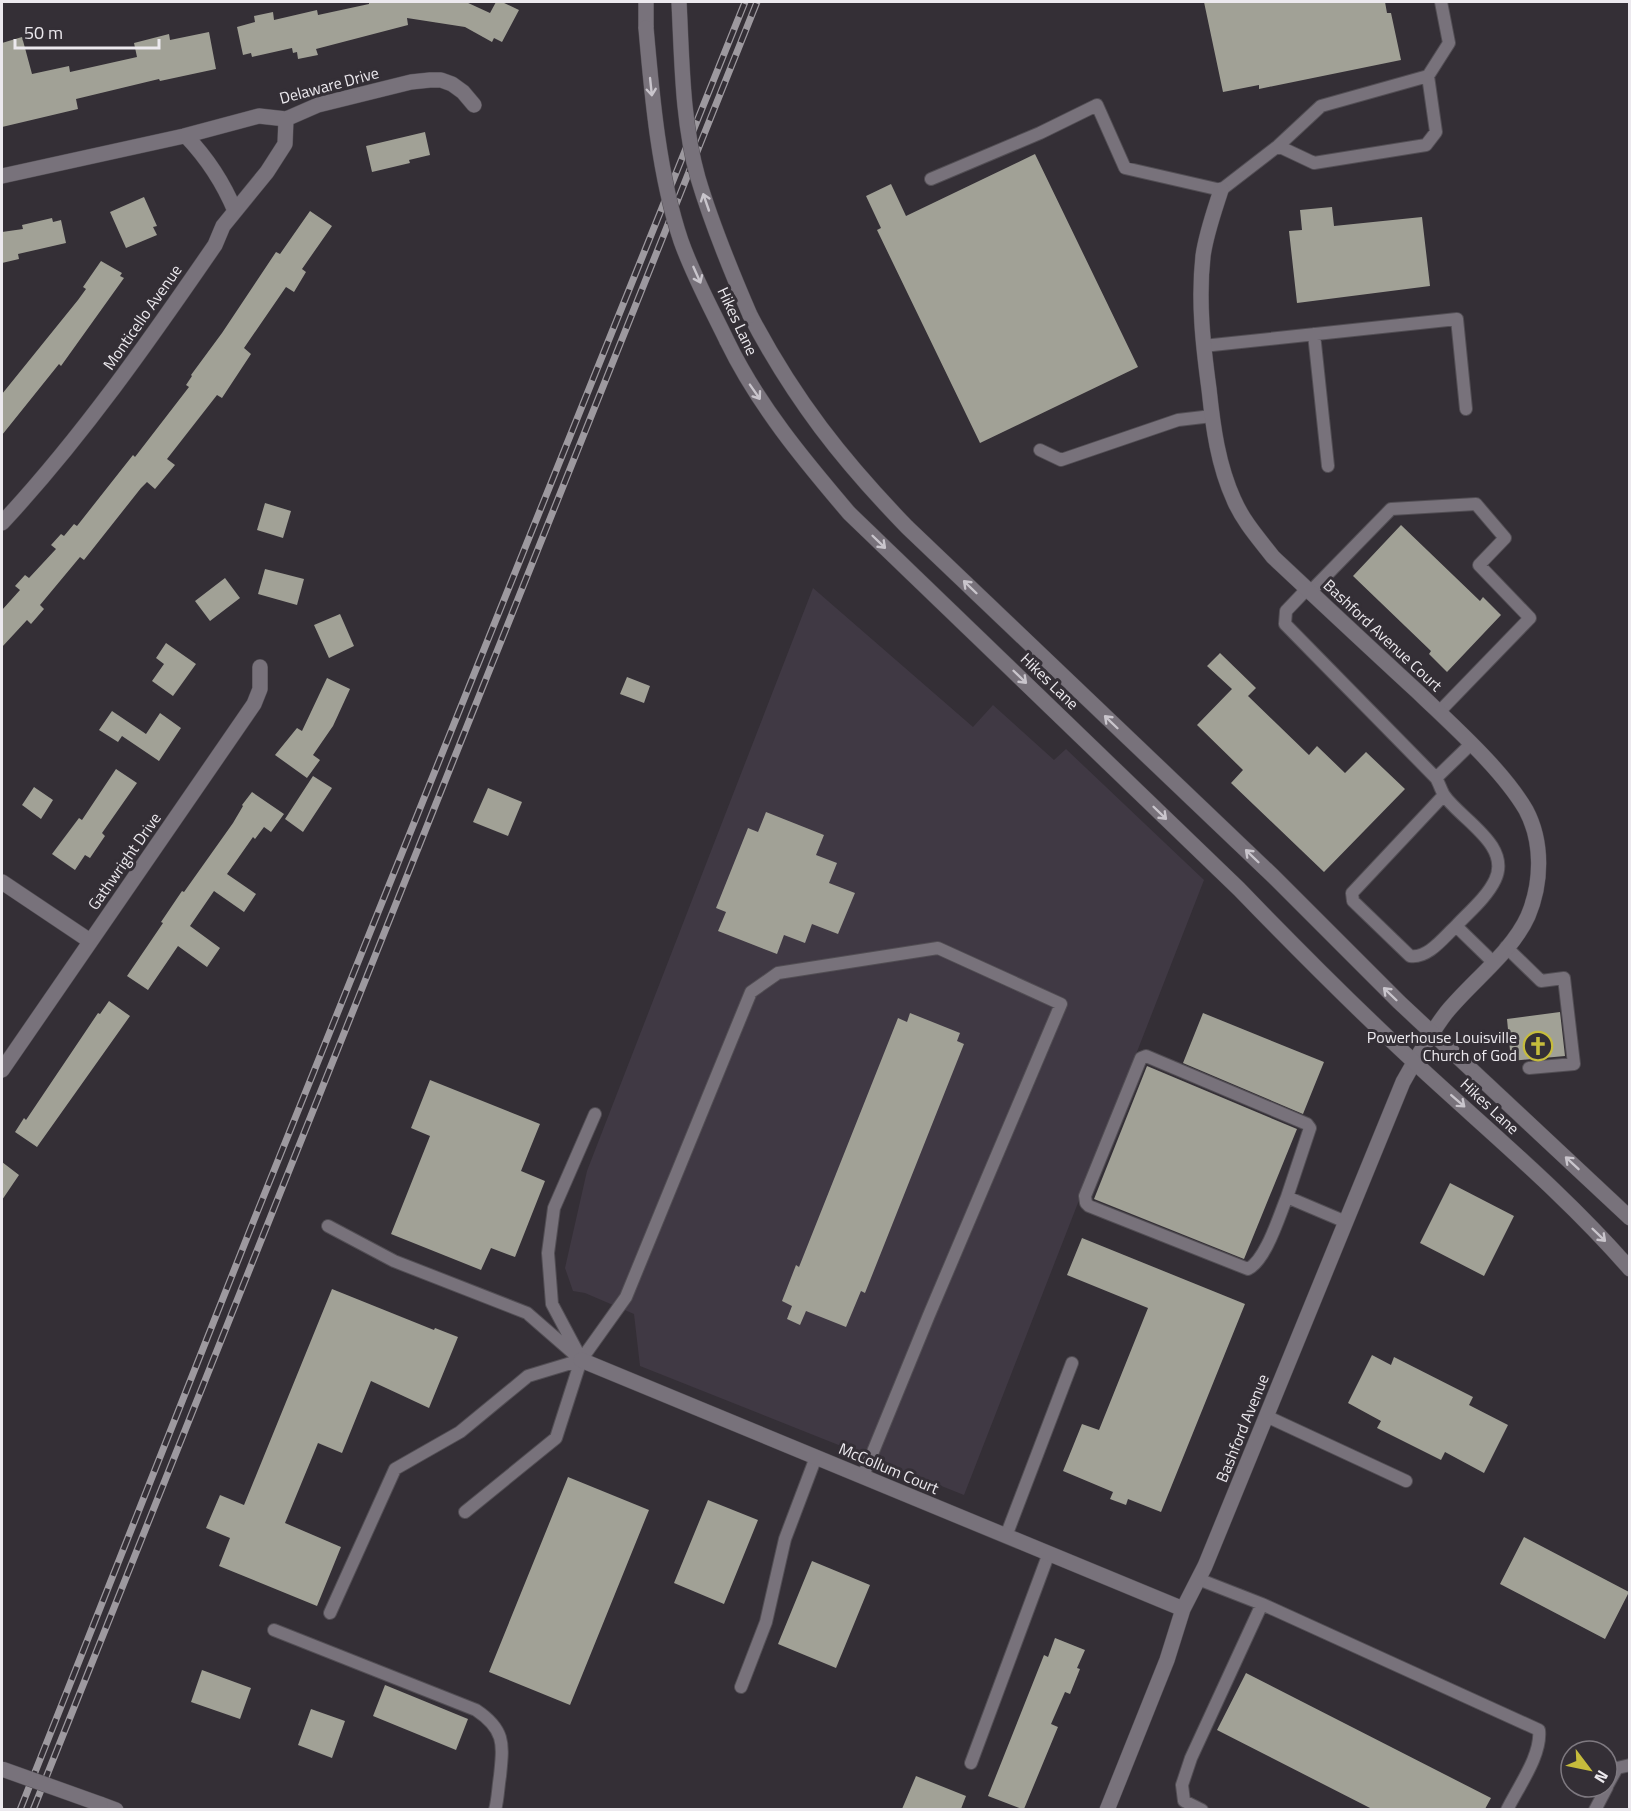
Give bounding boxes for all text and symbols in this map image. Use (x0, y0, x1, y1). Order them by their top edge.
scale bar (15, 12, 159, 50)
text: 50 m (24, 19, 63, 46)
street label: Delaware Drive (277, 60, 381, 110)
one-way arrow (646, 76, 657, 96)
one-way arrow (700, 193, 711, 212)
street label: Monticello Avenue (97, 259, 187, 375)
one-way arrow (691, 266, 703, 284)
street label: Hikes Lane (712, 283, 764, 359)
one-way arrow (749, 383, 761, 400)
one-way arrow (872, 535, 887, 549)
street label: Bashford Avenue Court (1318, 573, 1448, 697)
one-way arrow (963, 580, 978, 594)
street label: Hikes Lane (1015, 647, 1085, 715)
one-way arrow (1012, 670, 1027, 685)
one-way arrow (1104, 714, 1119, 729)
one-way arrow (1152, 805, 1167, 820)
street label: Gathwright Drive (81, 807, 167, 915)
one-way arrow (1245, 850, 1260, 864)
one-way arrow (1383, 987, 1398, 1001)
place label: Powerhouse Louisville Church of God (1367, 1025, 1517, 1067)
church icon: Powerhouse Louisville Church of God (1522, 1030, 1554, 1062)
street label: Hikes Lane (1455, 1072, 1525, 1140)
one-way arrow (1450, 1094, 1465, 1108)
one-way arrow (1564, 1156, 1579, 1171)
one-way arrow (1592, 1228, 1607, 1243)
street label: Bashford Avenue (1209, 1370, 1275, 1486)
street label: McCollum Court (835, 1436, 943, 1500)
north arrow (1559, 1739, 1619, 1799)
text: N (1589, 1766, 1615, 1788)

